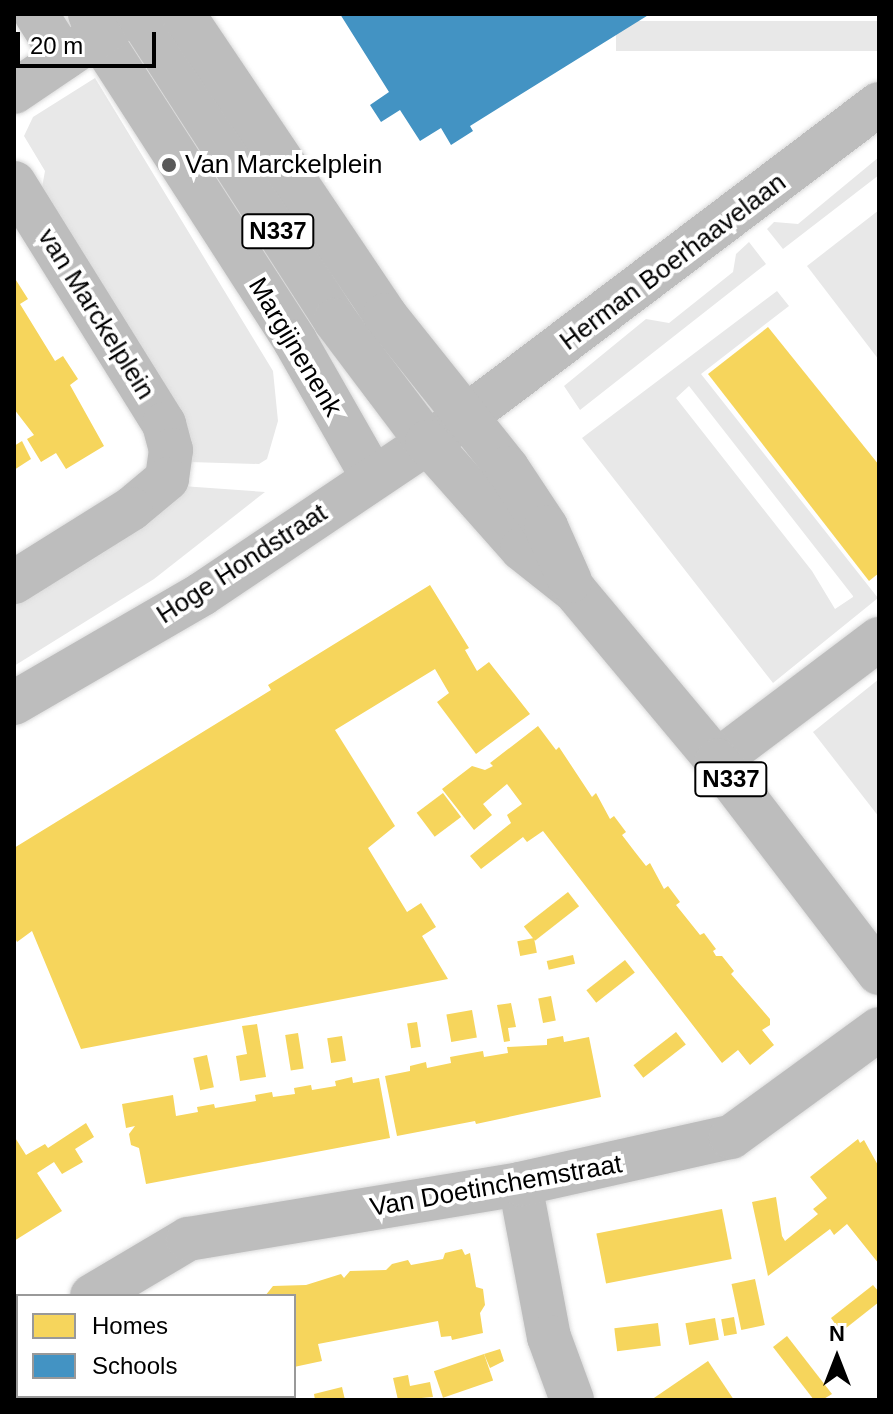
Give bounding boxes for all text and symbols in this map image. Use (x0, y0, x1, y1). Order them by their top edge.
scale bar (20, 16, 160, 66)
text: 20 m (30, 32, 83, 59)
place label: Van Marckelplein (185, 149, 383, 181)
marker: Van Marckelplein (160, 156, 178, 174)
street label: Herman Boerhaavelaan (554, 167, 792, 357)
road number: N337 (240, 211, 316, 251)
street label: van Marckelplein (31, 223, 161, 405)
street label: Margijnenenk (241, 272, 349, 422)
street label: Hoge Hondstraat (151, 497, 333, 631)
road number: N337 (693, 759, 769, 799)
street label: Van Doetinchemstraat (368, 1148, 624, 1224)
legend (16, 1294, 296, 1398)
text: Homes (92, 1312, 168, 1339)
north arrow (797, 1318, 877, 1398)
text: N (829, 1321, 845, 1346)
text: Schools (92, 1352, 177, 1379)

